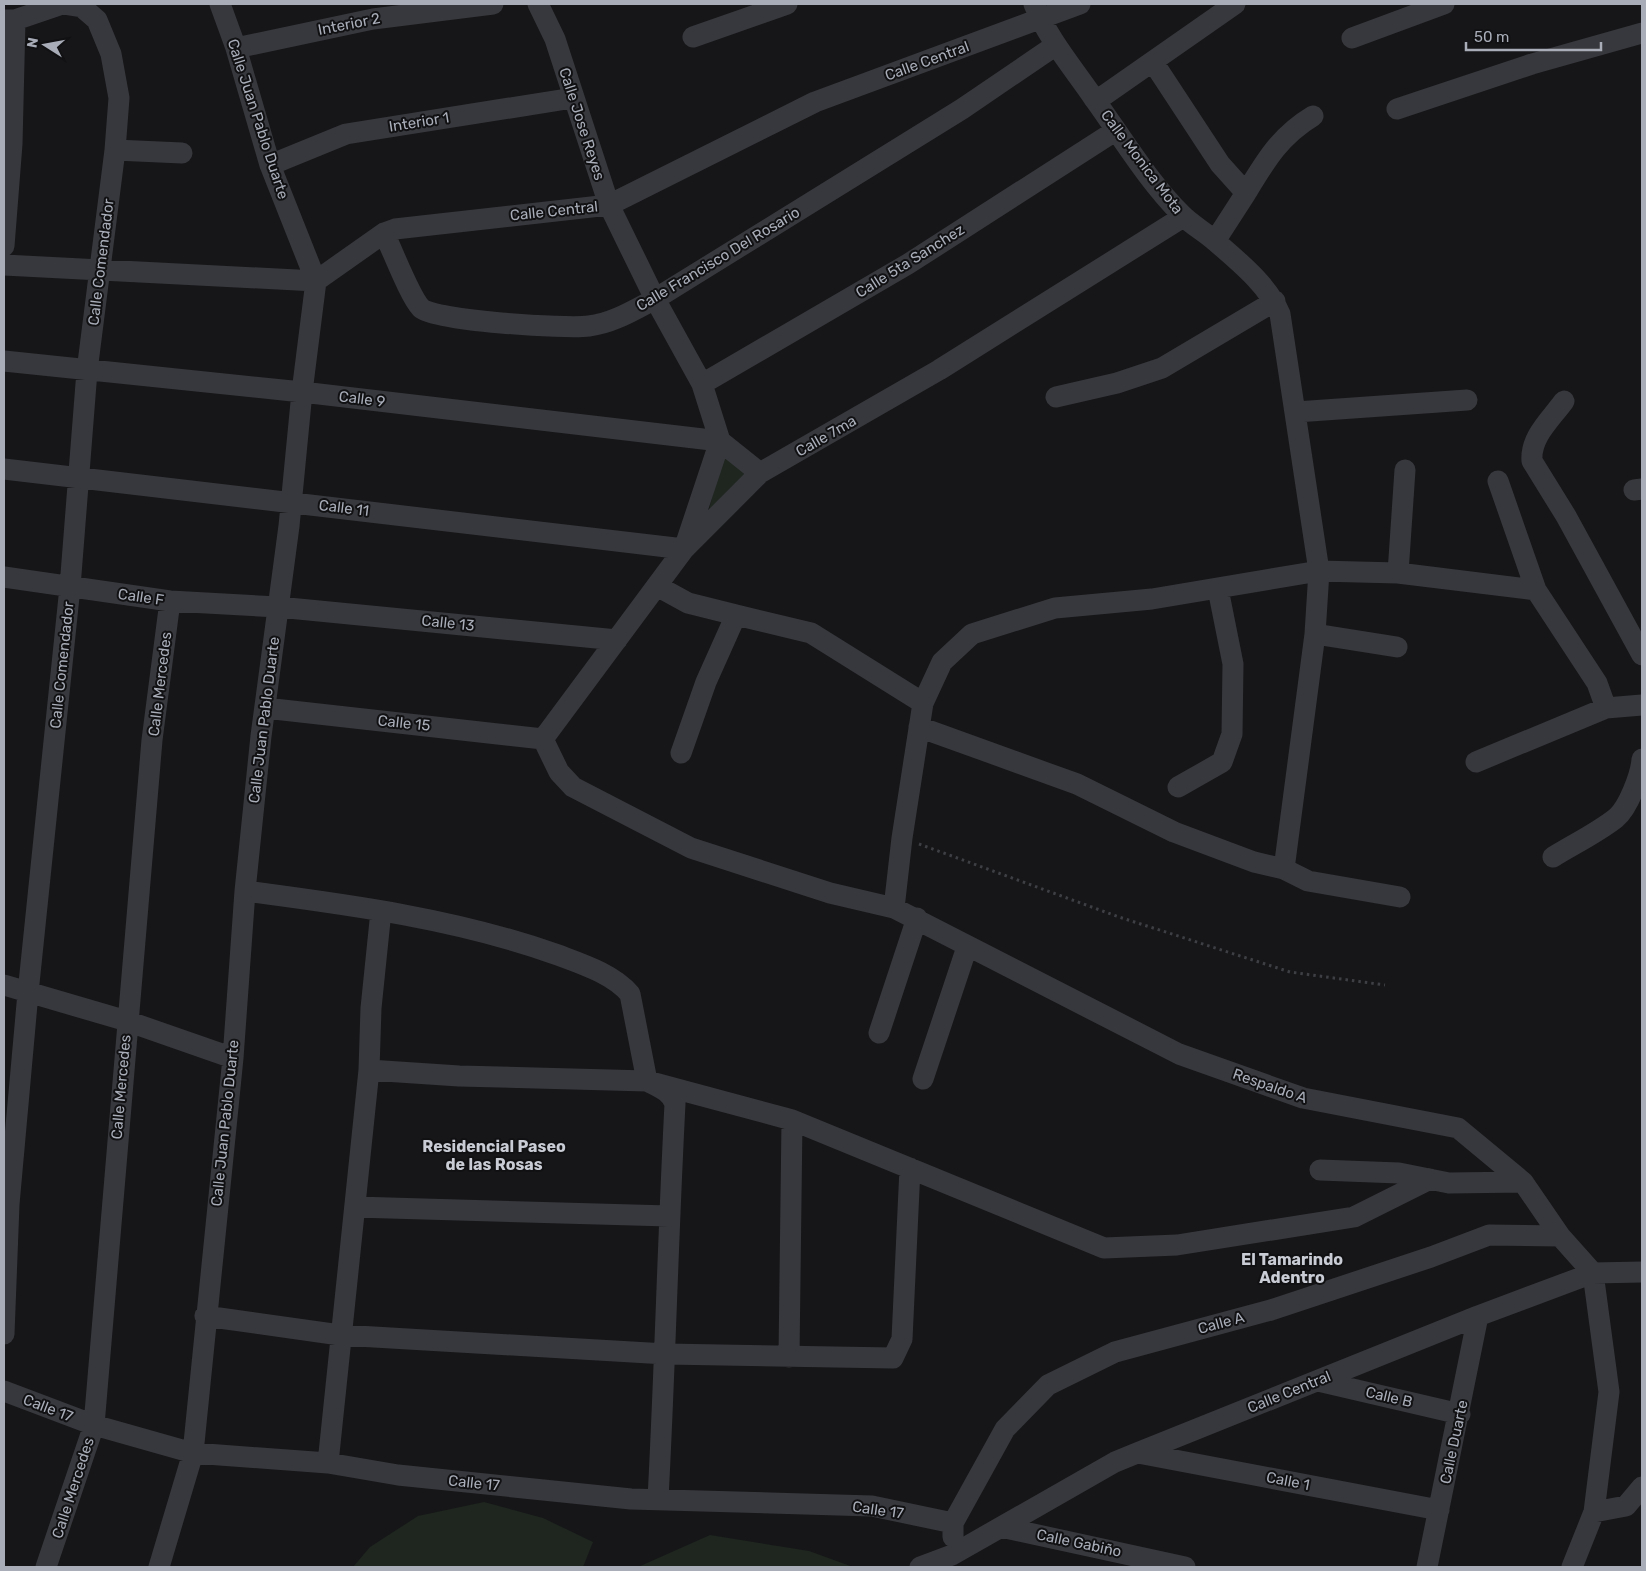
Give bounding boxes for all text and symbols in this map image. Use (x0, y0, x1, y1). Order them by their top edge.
street label: Interior 2 (316, 9, 382, 39)
north arrow (20, 20, 70, 70)
scale bar (1466, 20, 1601, 52)
text: 50 m (1474, 28, 1509, 46)
text: N (23, 36, 42, 49)
street label: Calle Juan Pablo Duarte (224, 37, 292, 201)
street label: Calle Central (882, 37, 972, 85)
street label: Calle Jose Reyes (555, 65, 609, 183)
street label: Calle Monica Mota (1097, 106, 1187, 218)
street label: Interior 1 (388, 108, 450, 136)
street label: Calle Comendador (84, 197, 118, 326)
street label: Calle Central (509, 197, 599, 225)
street label: Calle Francisco Del Rosario (633, 203, 803, 315)
street label: Calle 5ta Sanchez (852, 220, 968, 302)
street label: Calle 9 (338, 387, 386, 411)
street label: Calle 7ma (793, 411, 859, 461)
street label: Calle 11 (318, 496, 370, 520)
street label: Calle F (117, 585, 165, 609)
street label: Calle Comendador (46, 600, 78, 729)
street label: Calle 13 (421, 611, 475, 635)
street label: Calle Mercedes (145, 630, 175, 737)
street label: Calle Juan Pablo Duarte (245, 636, 283, 804)
street label: Calle 15 (377, 711, 431, 735)
street label: Calle Mercedes (107, 1033, 135, 1140)
street label: Calle Juan Pablo Duarte (207, 1039, 243, 1207)
street label: Respaldo A (1230, 1065, 1310, 1107)
district label: Residencial Paseo de las Rosas (422, 1137, 566, 1174)
district label: El Tamarindo Adentro (1241, 1250, 1343, 1287)
street label: Calle A (1196, 1308, 1246, 1338)
street label: Calle Central (1245, 1367, 1333, 1417)
street label: Calle B (1364, 1383, 1414, 1411)
street label: Calle 17 (21, 1390, 76, 1426)
street label: Calle Duarte (1436, 1398, 1472, 1486)
street label: Calle Mercedes (48, 1435, 98, 1541)
street label: Calle 1 (1265, 1468, 1311, 1494)
street label: Calle 17 (447, 1471, 501, 1495)
street label: Calle 17 (851, 1497, 905, 1523)
street label: Calle Gabiño (1035, 1525, 1123, 1561)

